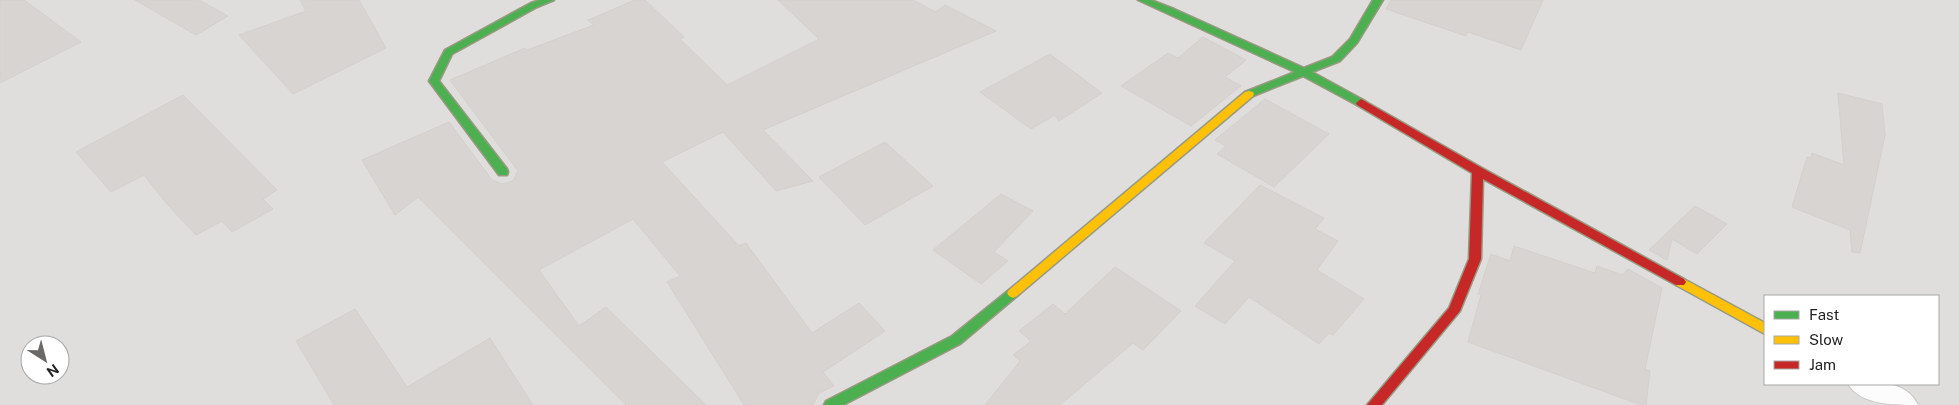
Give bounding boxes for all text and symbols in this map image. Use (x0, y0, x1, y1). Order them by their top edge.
legend (1764, 295, 1939, 385)
text: Fast (1809, 306, 1839, 323)
text: Slow (1809, 331, 1844, 348)
north arrow (20, 335, 70, 385)
text: Jam (1809, 356, 1836, 373)
text: N (44, 361, 62, 380)

